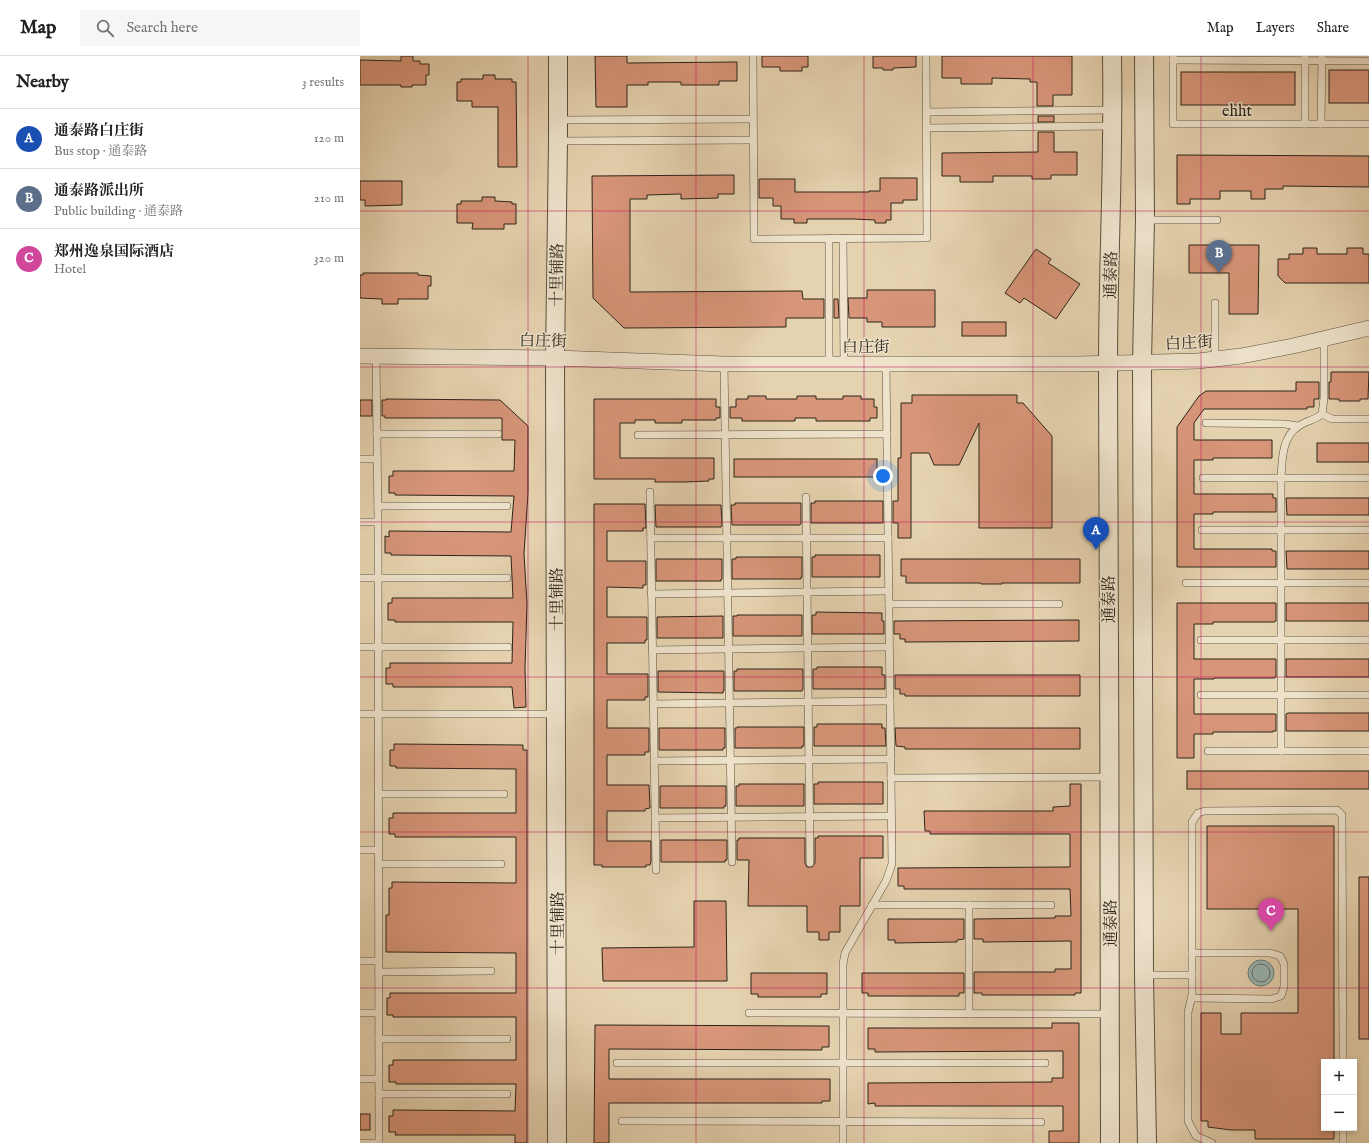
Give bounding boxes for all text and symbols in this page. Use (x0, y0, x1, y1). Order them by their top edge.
search box (80, 10, 360, 46)
text: Map (20, 16, 56, 40)
icon: search (94, 17, 116, 39)
text: Search here (126, 18, 198, 37)
text: Map (1207, 19, 1234, 37)
text: Layers (1256, 19, 1295, 37)
text: Share (1317, 19, 1349, 37)
text: Nearby (16, 72, 69, 93)
text: 3 results (302, 74, 344, 91)
street label: ehht (1222, 102, 1252, 122)
text: 通泰路白庄街 (54, 121, 144, 140)
text: A (25, 130, 33, 147)
text: 120 m (314, 130, 344, 147)
text: Bus stop · 通泰路 (54, 143, 147, 160)
text: 通泰路派出所 (54, 181, 144, 200)
text: B (25, 190, 33, 207)
text: 210 m (314, 190, 344, 207)
text: Public building · 通泰路 (54, 203, 183, 220)
pin: B (1206, 240, 1232, 273)
text: 郑州逸泉国际酒店 (54, 242, 174, 261)
street label: 十里铺路 (547, 243, 569, 307)
text: C (24, 250, 34, 267)
text: 320 m (314, 250, 344, 267)
street label: 通泰路 (1102, 251, 1122, 299)
text: Hotel (54, 261, 86, 278)
street label: 白庄街 (519, 332, 567, 352)
street label: 白庄街 (1165, 333, 1214, 355)
street label: 白庄街 (842, 338, 890, 358)
your location (873, 466, 893, 486)
pin: A (1083, 517, 1109, 550)
street label: 十里铺路 (548, 567, 568, 631)
street label: 通泰路 (1100, 575, 1120, 623)
street label: 十里铺路 (549, 891, 569, 955)
pin: C (1258, 898, 1284, 931)
street label: 通泰路 (1102, 899, 1122, 947)
map controls (1321, 1059, 1357, 1131)
button: + (1321, 1059, 1357, 1095)
button: − (1321, 1095, 1357, 1131)

